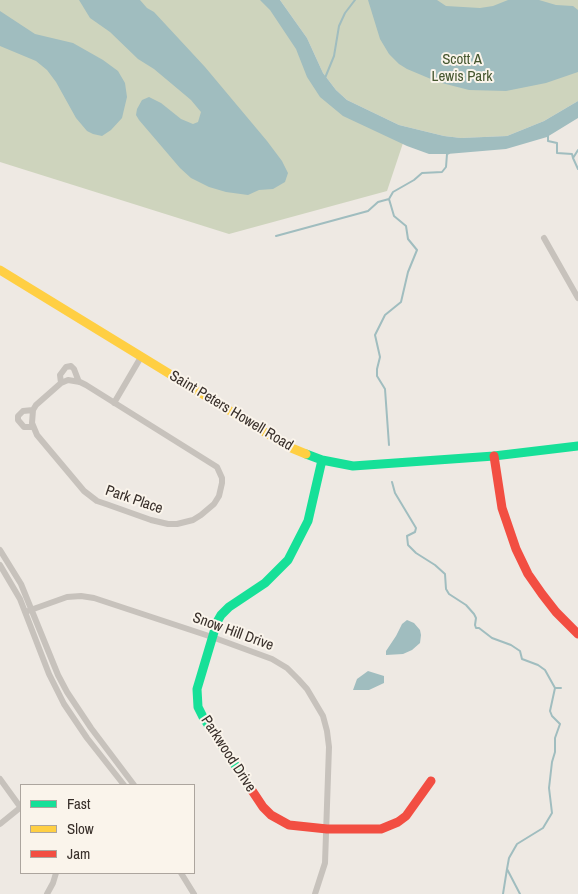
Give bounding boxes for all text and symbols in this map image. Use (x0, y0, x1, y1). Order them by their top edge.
park label: Scott A Lewis Park (432, 51, 492, 86)
street label: Saint Peters Howell Road (166, 367, 296, 455)
street label: Park Place (103, 482, 165, 518)
street label: Snow Hill Drive (190, 609, 276, 655)
street label: Parkwood Drive (197, 712, 259, 796)
legend (20, 784, 195, 874)
text: Fast (67, 793, 90, 814)
text: Slow (67, 818, 94, 839)
text: Jam (67, 843, 90, 864)

